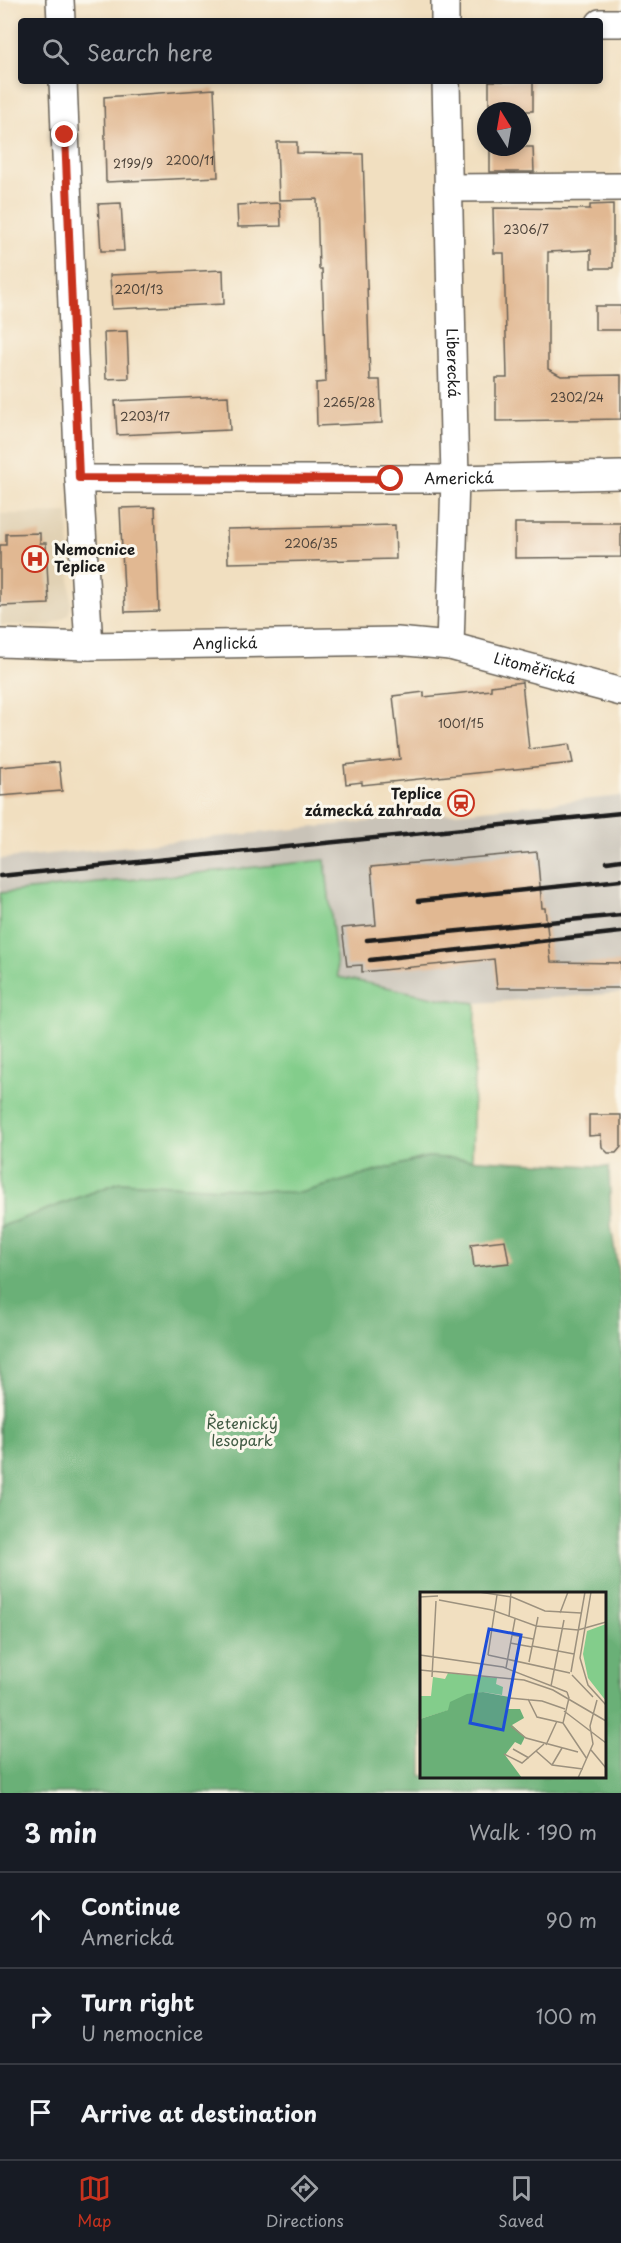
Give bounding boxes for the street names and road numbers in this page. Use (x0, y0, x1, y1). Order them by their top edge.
street label: Liberecká (442, 328, 466, 399)
street label: Americká (424, 465, 495, 489)
street label: Anglická (192, 630, 258, 654)
street label: Litoměřická (491, 645, 579, 690)

